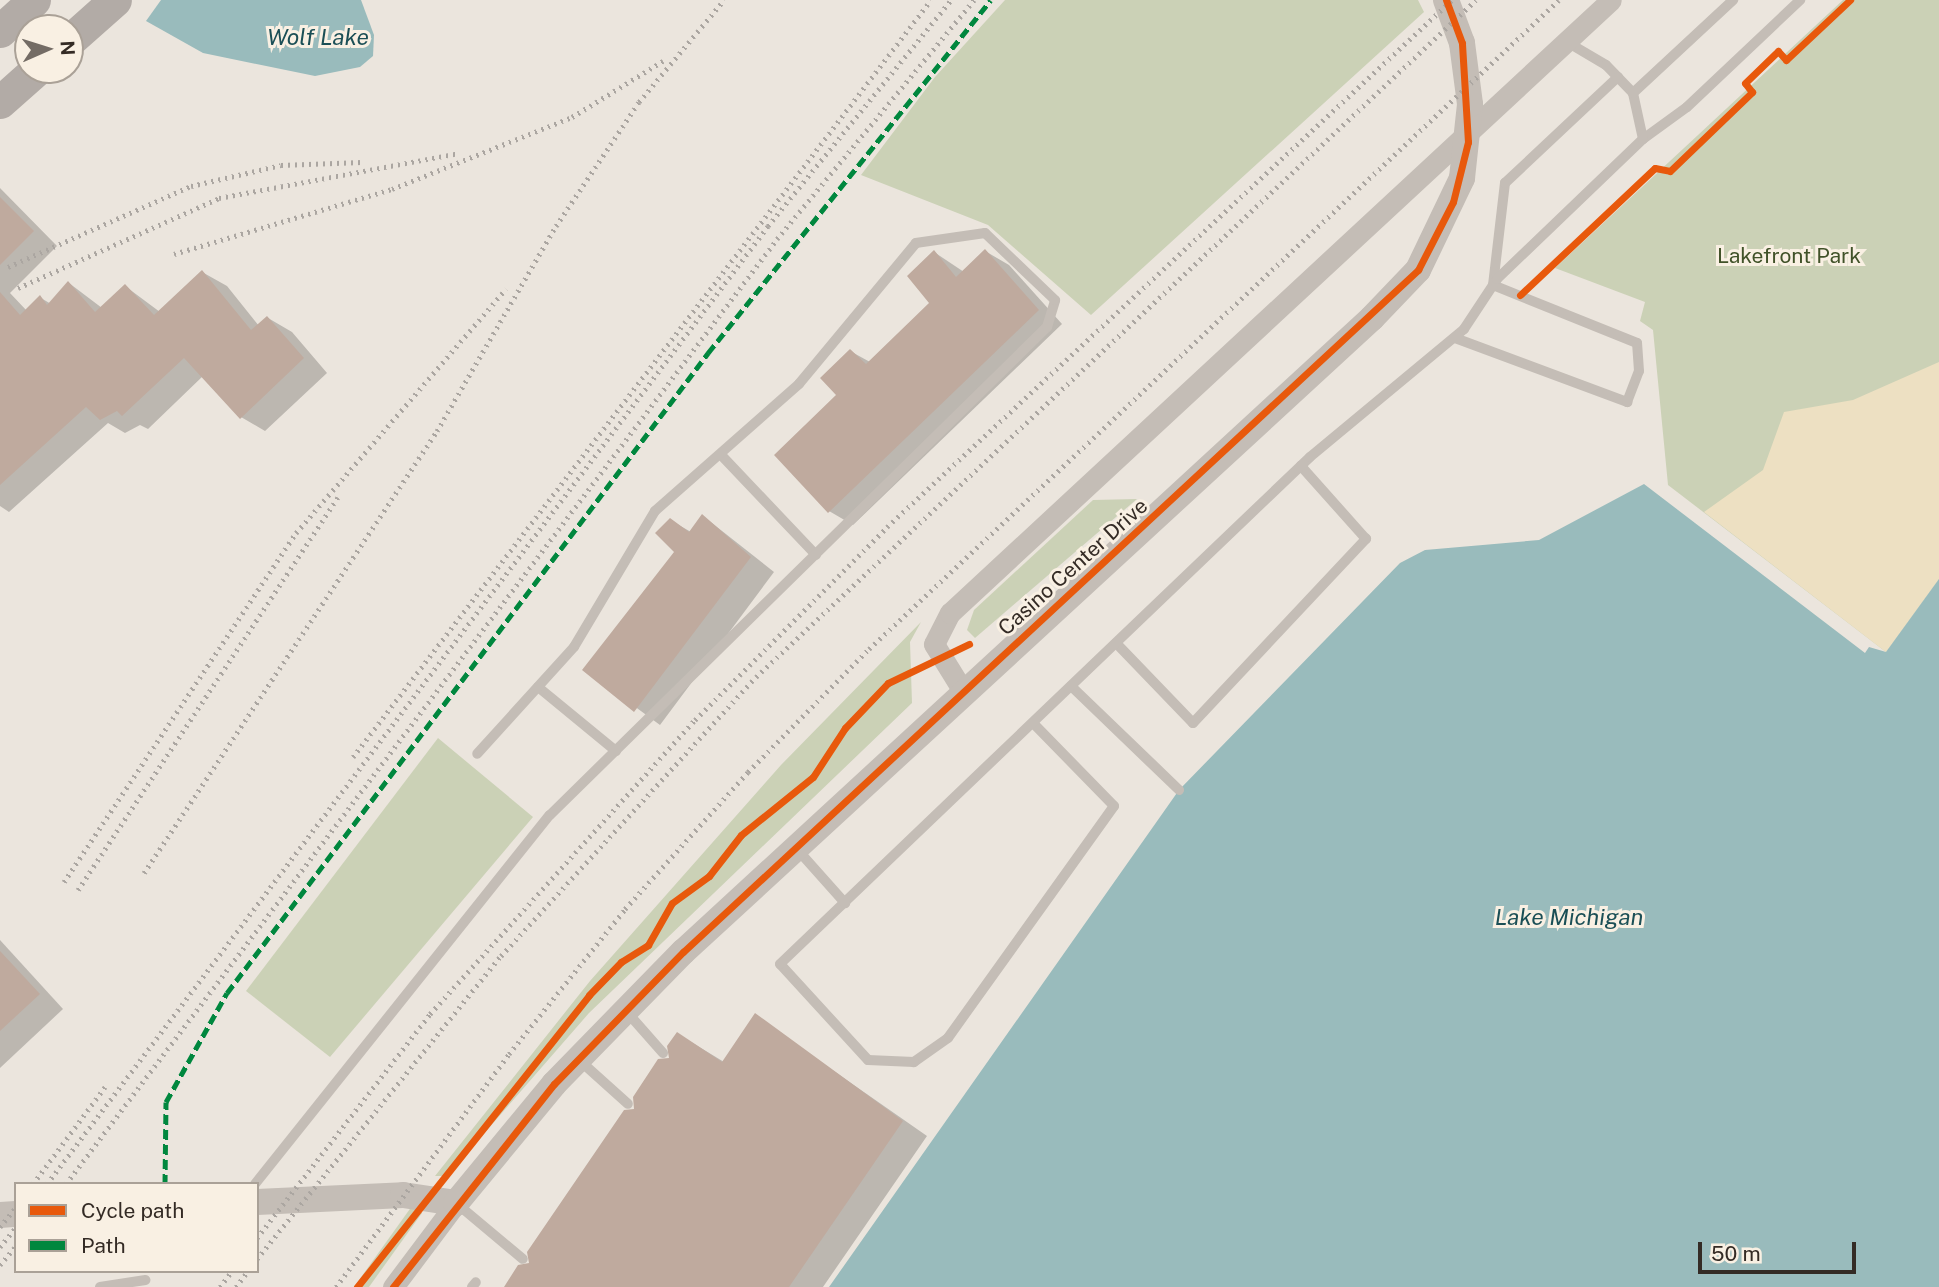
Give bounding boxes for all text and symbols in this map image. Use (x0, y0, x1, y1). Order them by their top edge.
north arrow (14, 14, 84, 84)
water label: Wolf Lake (267, 23, 369, 51)
text: N (57, 40, 79, 56)
park label: Lakefront Park (1717, 243, 1861, 269)
street label: Casino Center Drive (993, 493, 1153, 641)
water label: Lake Michigan (1495, 903, 1643, 931)
legend (14, 1182, 259, 1273)
text: Cycle path (81, 1198, 184, 1223)
scale bar (1701, 1228, 1858, 1272)
text: Path (81, 1233, 126, 1258)
text: 50 m (1711, 1241, 1761, 1266)

